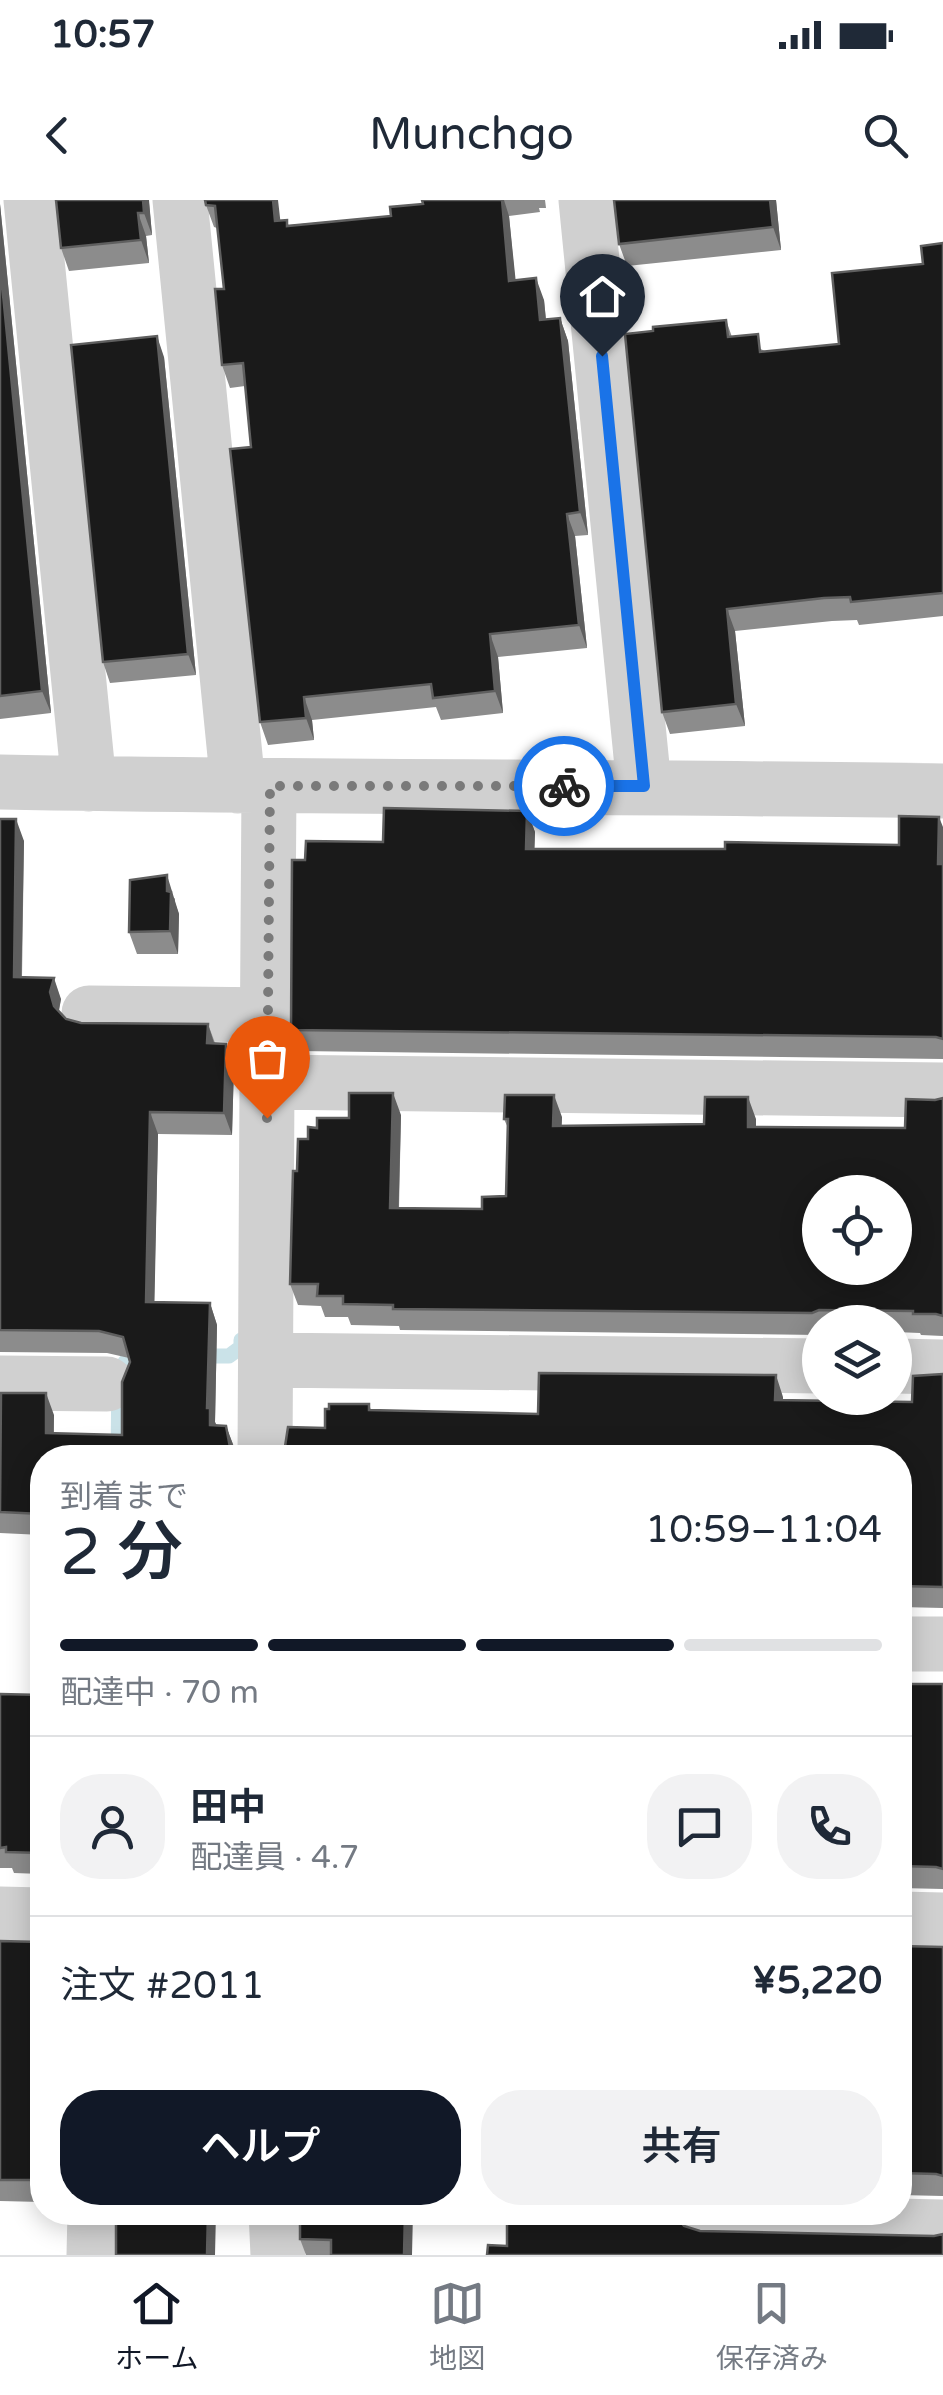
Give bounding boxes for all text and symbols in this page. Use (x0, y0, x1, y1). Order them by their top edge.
text: 10:57 (50, 12, 155, 58)
icon: back (30, 108, 85, 163)
text: Munchgo (369, 108, 574, 162)
icon: search (858, 108, 913, 163)
pin (560, 254, 645, 357)
icon: home (575, 269, 630, 324)
courier (514, 736, 614, 836)
icon: bike (537, 759, 592, 814)
pin (225, 1016, 310, 1119)
icon: bag (240, 1031, 295, 1086)
map controls (802, 1175, 912, 1415)
button: locate (802, 1175, 912, 1285)
button: layers (802, 1305, 912, 1415)
text: 到着まで (60, 1478, 188, 1516)
text: 10:59–11:04 (645, 1507, 882, 1553)
text: 2 分 (60, 1514, 183, 1593)
text: 配達中 · 70 m (60, 1674, 259, 1712)
button: person (60, 1774, 165, 1879)
button: chat (647, 1774, 752, 1879)
button: phone (777, 1774, 882, 1879)
text: 田中 (190, 1785, 266, 1831)
text: 配達員 · 4.7 (190, 1839, 359, 1877)
text: ¥5,220 (752, 1958, 882, 2004)
text: 注文 #2011 (60, 1963, 265, 2009)
button: ヘルプ (60, 2090, 461, 2205)
button: 共有 (481, 2090, 882, 2205)
tab: ホーム (115, 2276, 198, 2376)
tab: 地図 (429, 2276, 485, 2376)
tab: 保存済み (716, 2276, 828, 2376)

